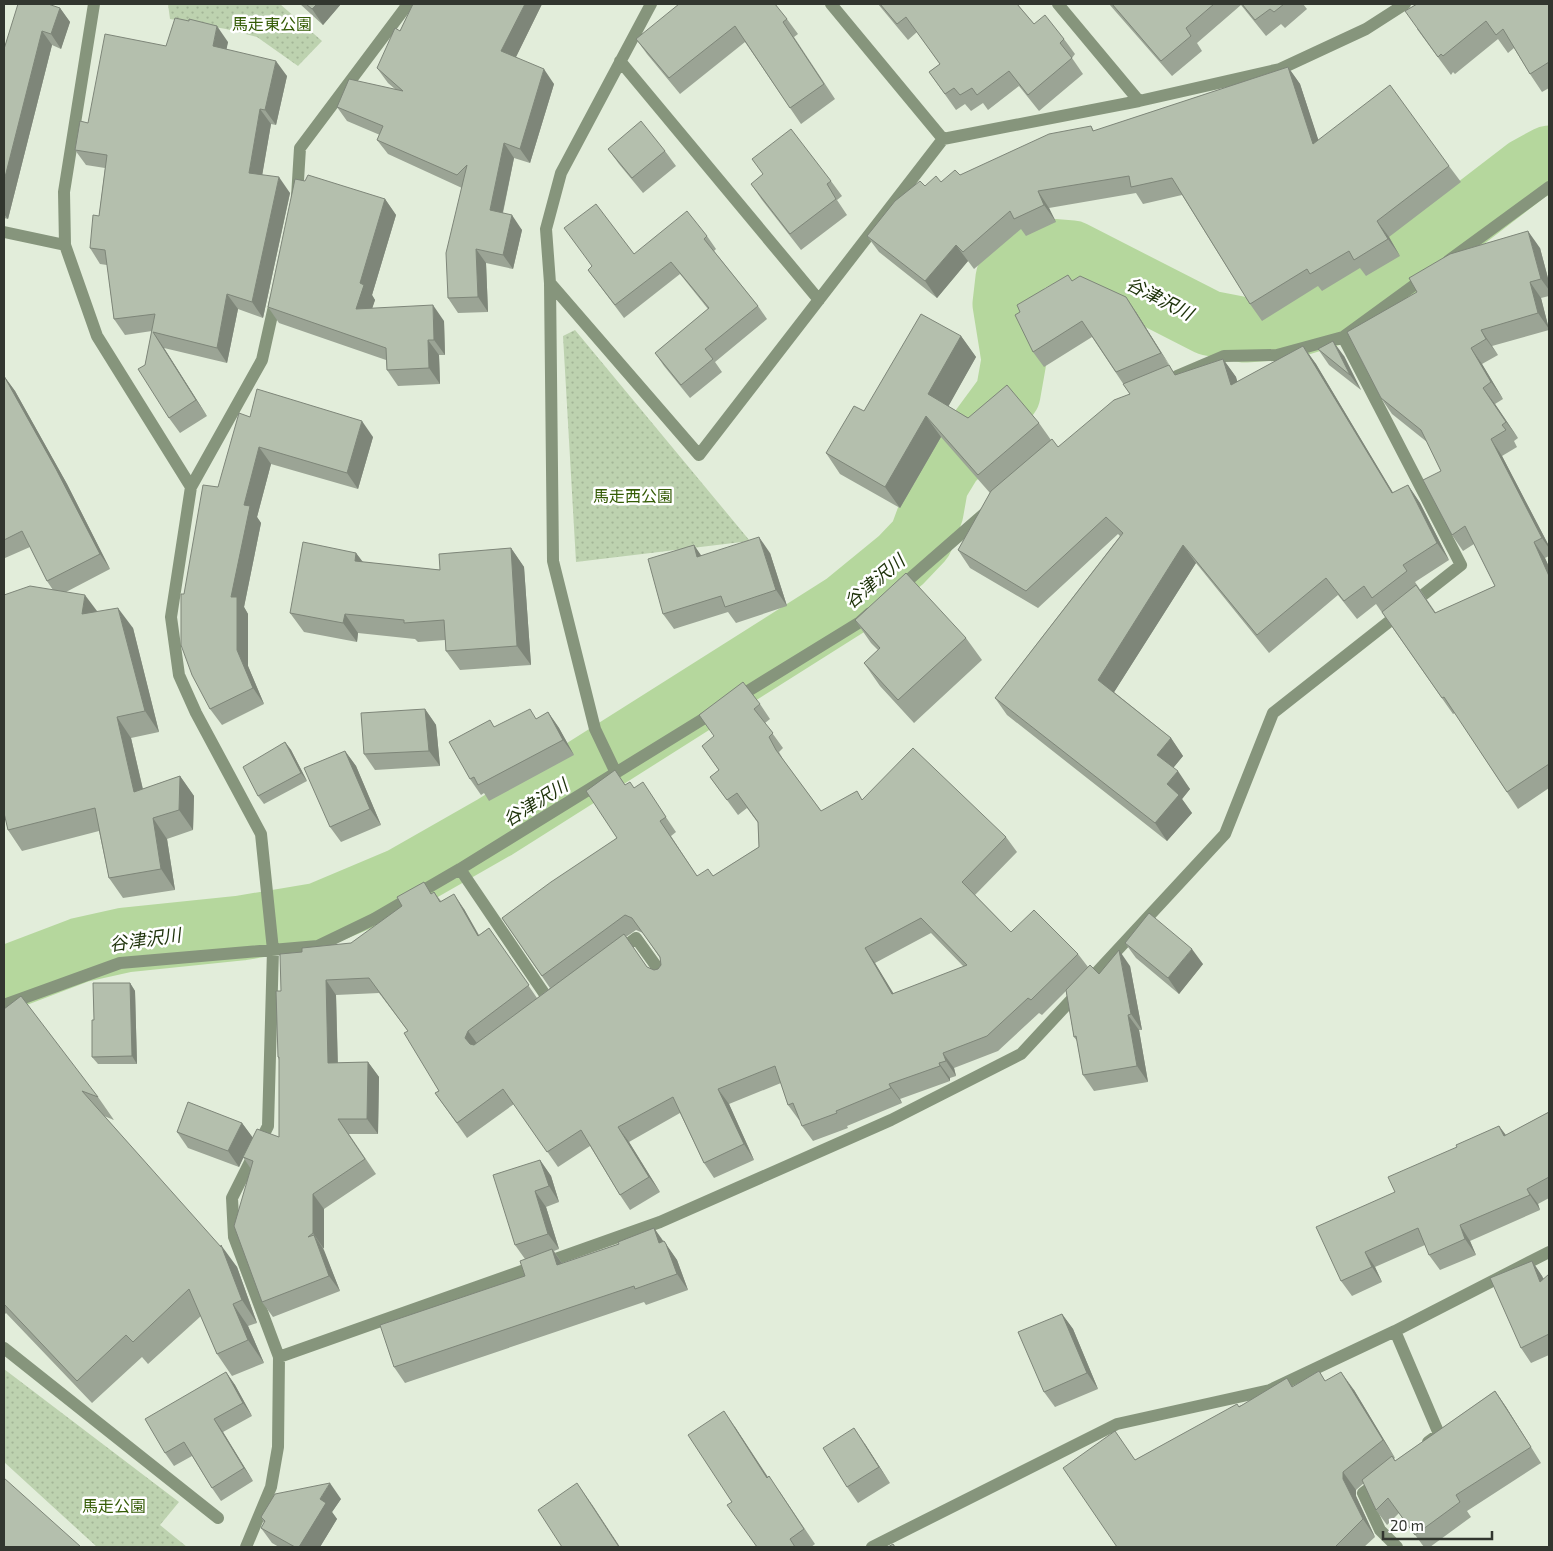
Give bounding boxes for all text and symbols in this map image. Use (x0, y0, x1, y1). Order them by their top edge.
park label: 馬走東公園 (232, 14, 312, 33)
water label: 谷津沢川 (1123, 272, 1199, 325)
park label: 馬走西公園 (593, 486, 673, 505)
water label: 谷津沢川 (839, 548, 910, 613)
water label: 谷津沢川 (499, 773, 573, 830)
water label: 谷津沢川 (108, 923, 184, 955)
park label: 馬走公園 (82, 1496, 146, 1515)
scale bar (1383, 1508, 1492, 1540)
text: 20 m (1390, 1516, 1424, 1534)

